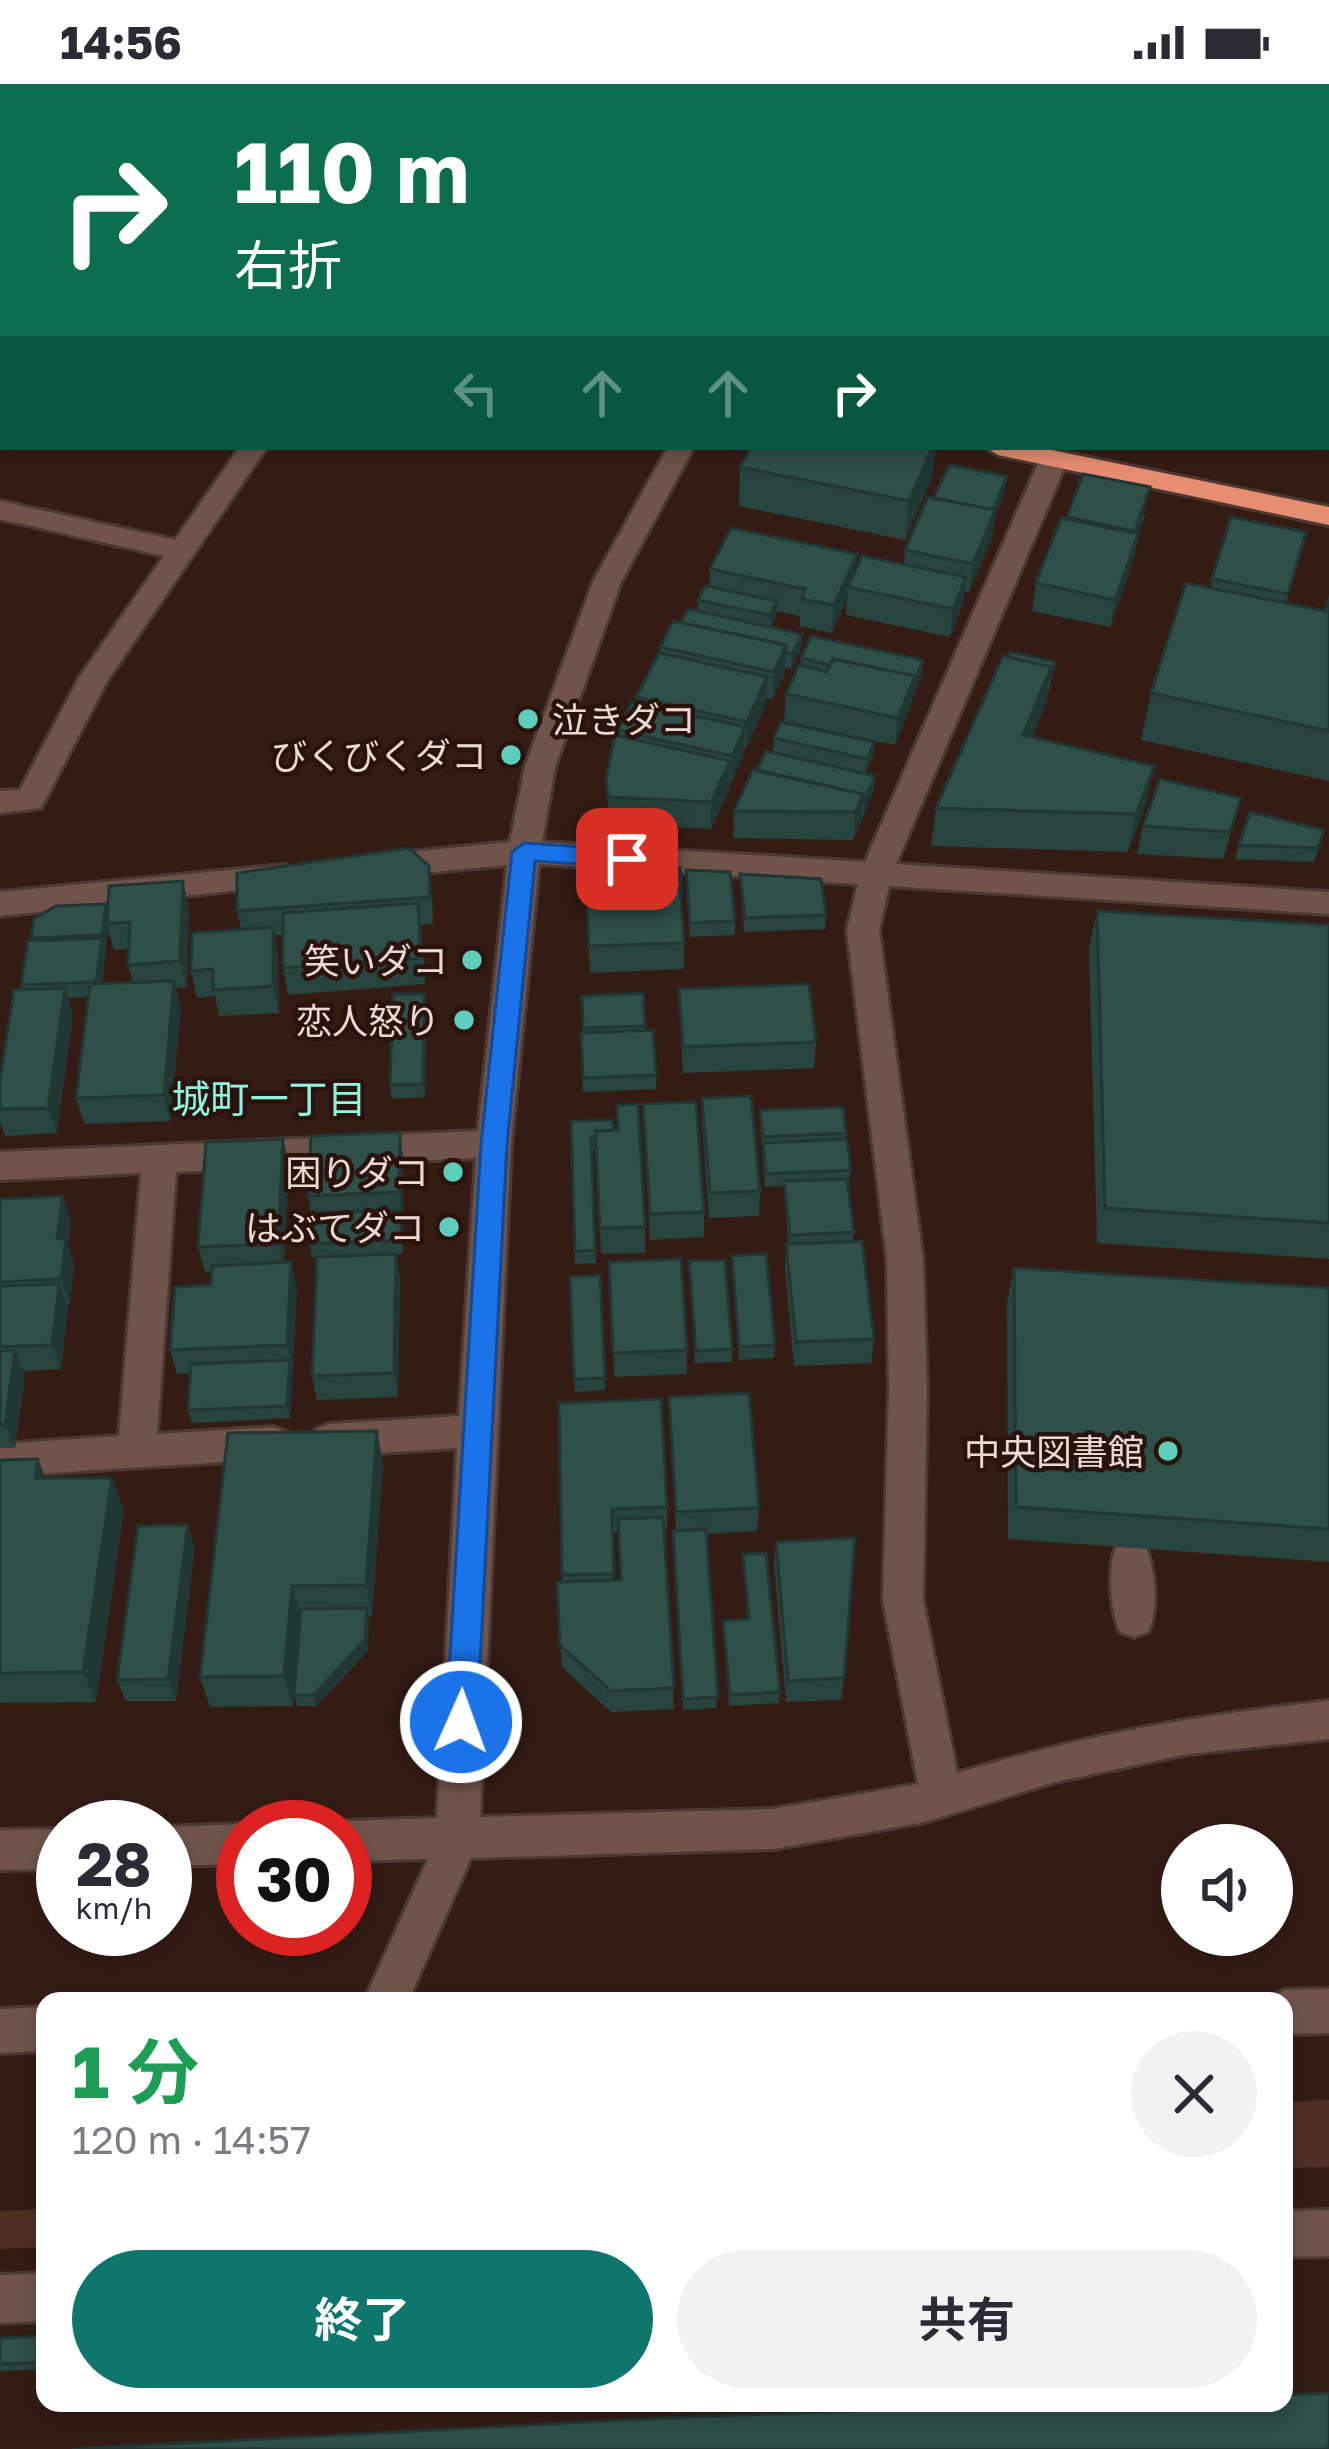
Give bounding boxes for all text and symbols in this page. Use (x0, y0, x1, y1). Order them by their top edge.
text: 14:56 (60, 15, 182, 69)
text: 110 m (234, 121, 470, 221)
icon: right (36, 132, 192, 288)
text: 右折 (234, 232, 342, 297)
icon: left (443, 360, 509, 426)
icon: ahead (569, 360, 635, 426)
icon: ahead (695, 360, 761, 426)
icon: right (821, 360, 887, 426)
place label: 泣きダコ (552, 698, 696, 741)
marker: 泣きダコ (515, 706, 541, 732)
place label: びくびくダコ (271, 734, 487, 777)
marker: びくびくダコ (498, 742, 524, 768)
pin (576, 808, 678, 910)
icon: arrive (594, 826, 660, 892)
place label: 笑いダコ (304, 939, 448, 982)
marker: 笑いダコ (459, 947, 485, 973)
place label: 恋人怒り (296, 999, 440, 1042)
marker: 恋人怒り (451, 1007, 477, 1033)
district label: 城町一丁目 (171, 1075, 367, 1122)
place label: 困りダコ (285, 1151, 429, 1194)
marker: 困りダコ (440, 1159, 466, 1185)
place label: はぶてダコ (245, 1206, 425, 1249)
marker: はぶてダコ (436, 1214, 462, 1240)
place label: 中央図書館 (964, 1430, 1144, 1473)
marker: 中央図書館 (1155, 1438, 1181, 1464)
position arrow (398, 1659, 524, 1785)
speed limit sign: 30 (216, 1800, 372, 1956)
map controls (1161, 1824, 1293, 1956)
button: sound (1161, 1824, 1293, 1956)
text: 28 (76, 1827, 151, 1899)
text: km/h (76, 1890, 152, 1926)
text: 1 分 (72, 2027, 199, 2114)
button: close (1131, 2031, 1257, 2157)
text: 120 m · 14:57 (72, 2116, 311, 2163)
button: 終了 (72, 2250, 653, 2388)
button: 共有 (677, 2250, 1257, 2388)

